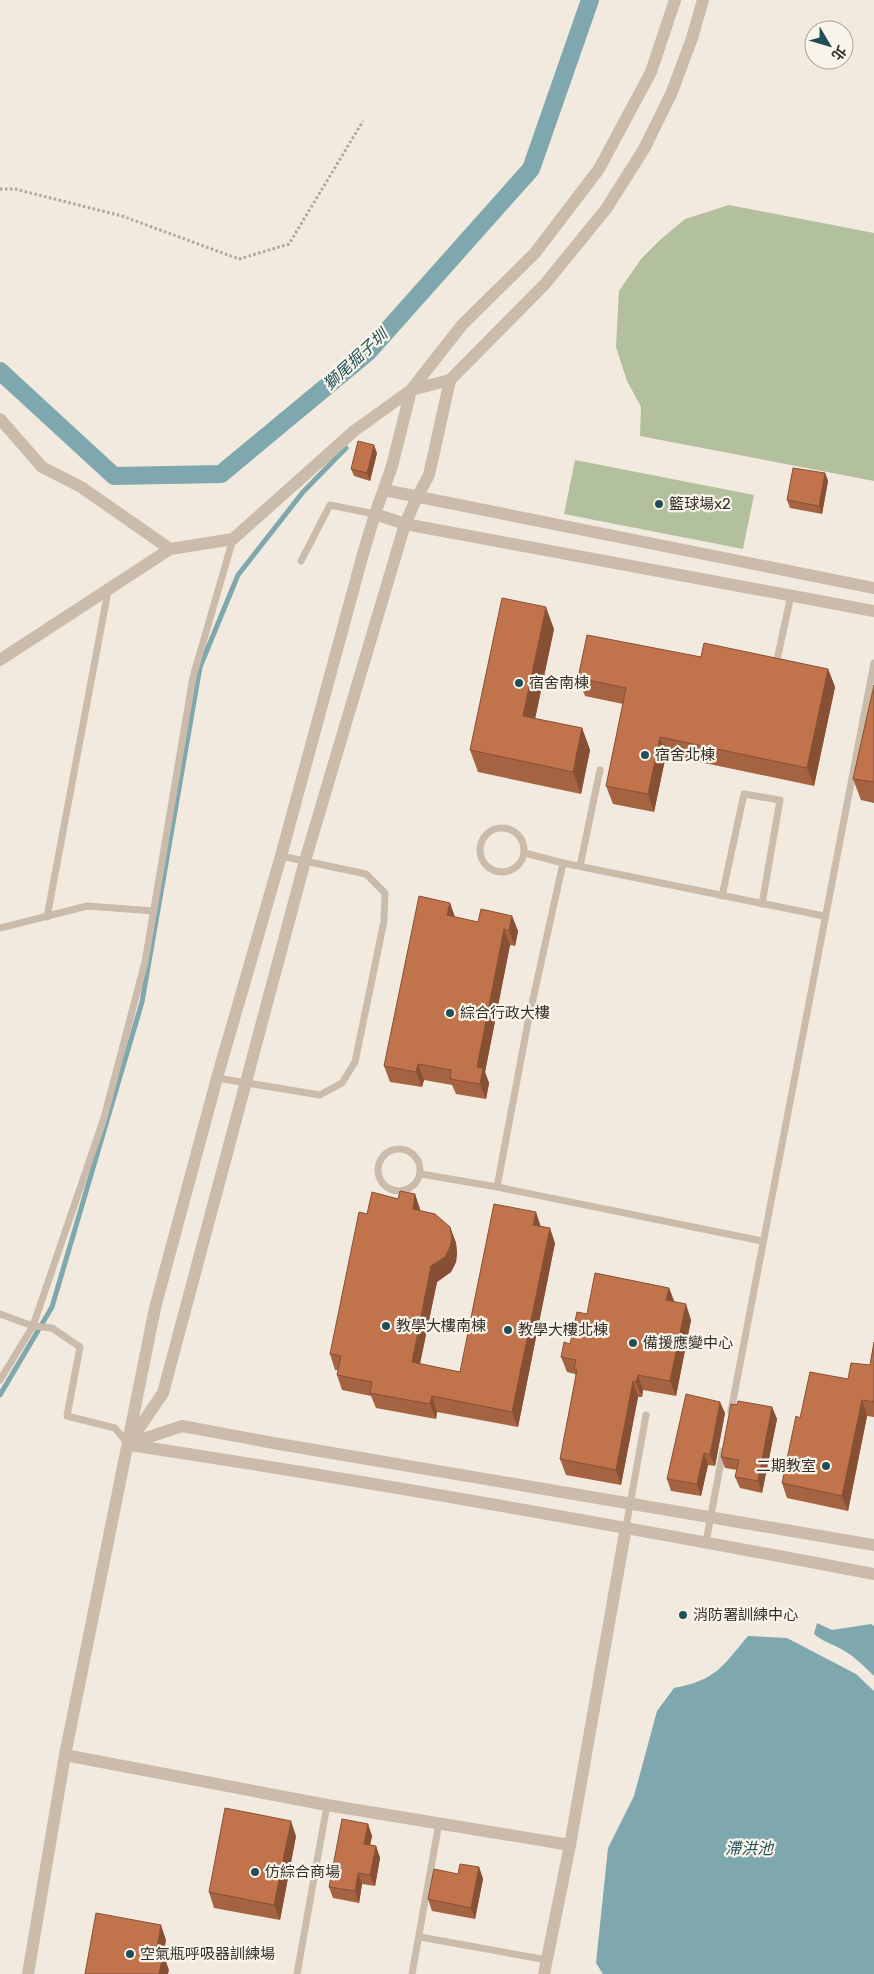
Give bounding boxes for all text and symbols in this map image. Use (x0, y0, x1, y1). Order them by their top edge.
north arrow (804, 20, 854, 70)
text: 北 (828, 42, 850, 63)
water label: 獅尾掘子圳 (320, 324, 393, 394)
place label: 籃球場x2 (669, 495, 731, 513)
marker: 籃球場x2 (653, 498, 665, 510)
place label: 宿舍南棟 (529, 674, 589, 692)
marker: 宿舍南棟 (513, 677, 525, 689)
place label: 宿舍北棟 (655, 746, 715, 764)
marker: 宿舍北棟 (639, 749, 651, 761)
place label: 綜合行政大樓 (460, 1004, 550, 1022)
marker: 綜合行政大樓 (444, 1007, 456, 1019)
place label: 教學大樓南棟 (396, 1317, 486, 1335)
marker: 教學大樓南棟 (380, 1320, 392, 1332)
place label: 教學大樓北棟 (518, 1321, 608, 1339)
marker: 教學大樓北棟 (502, 1324, 514, 1336)
place label: 備援應變中心 (643, 1334, 733, 1352)
marker: 備援應變中心 (627, 1337, 639, 1349)
place label: 二期教室 (756, 1457, 816, 1475)
marker: 二期教室 (820, 1460, 832, 1472)
place label: 消防署訓練中心 (693, 1606, 798, 1624)
marker: 消防署訓練中心 (677, 1609, 689, 1621)
water label: 滯洪池 (725, 1839, 775, 1858)
place label: 仿綜合商場 (265, 1863, 340, 1881)
marker: 仿綜合商場 (249, 1866, 261, 1878)
place label: 空氣瓶呼吸器訓練場 (140, 1945, 275, 1963)
marker: 空氣瓶呼吸器訓練場 (124, 1948, 136, 1960)

